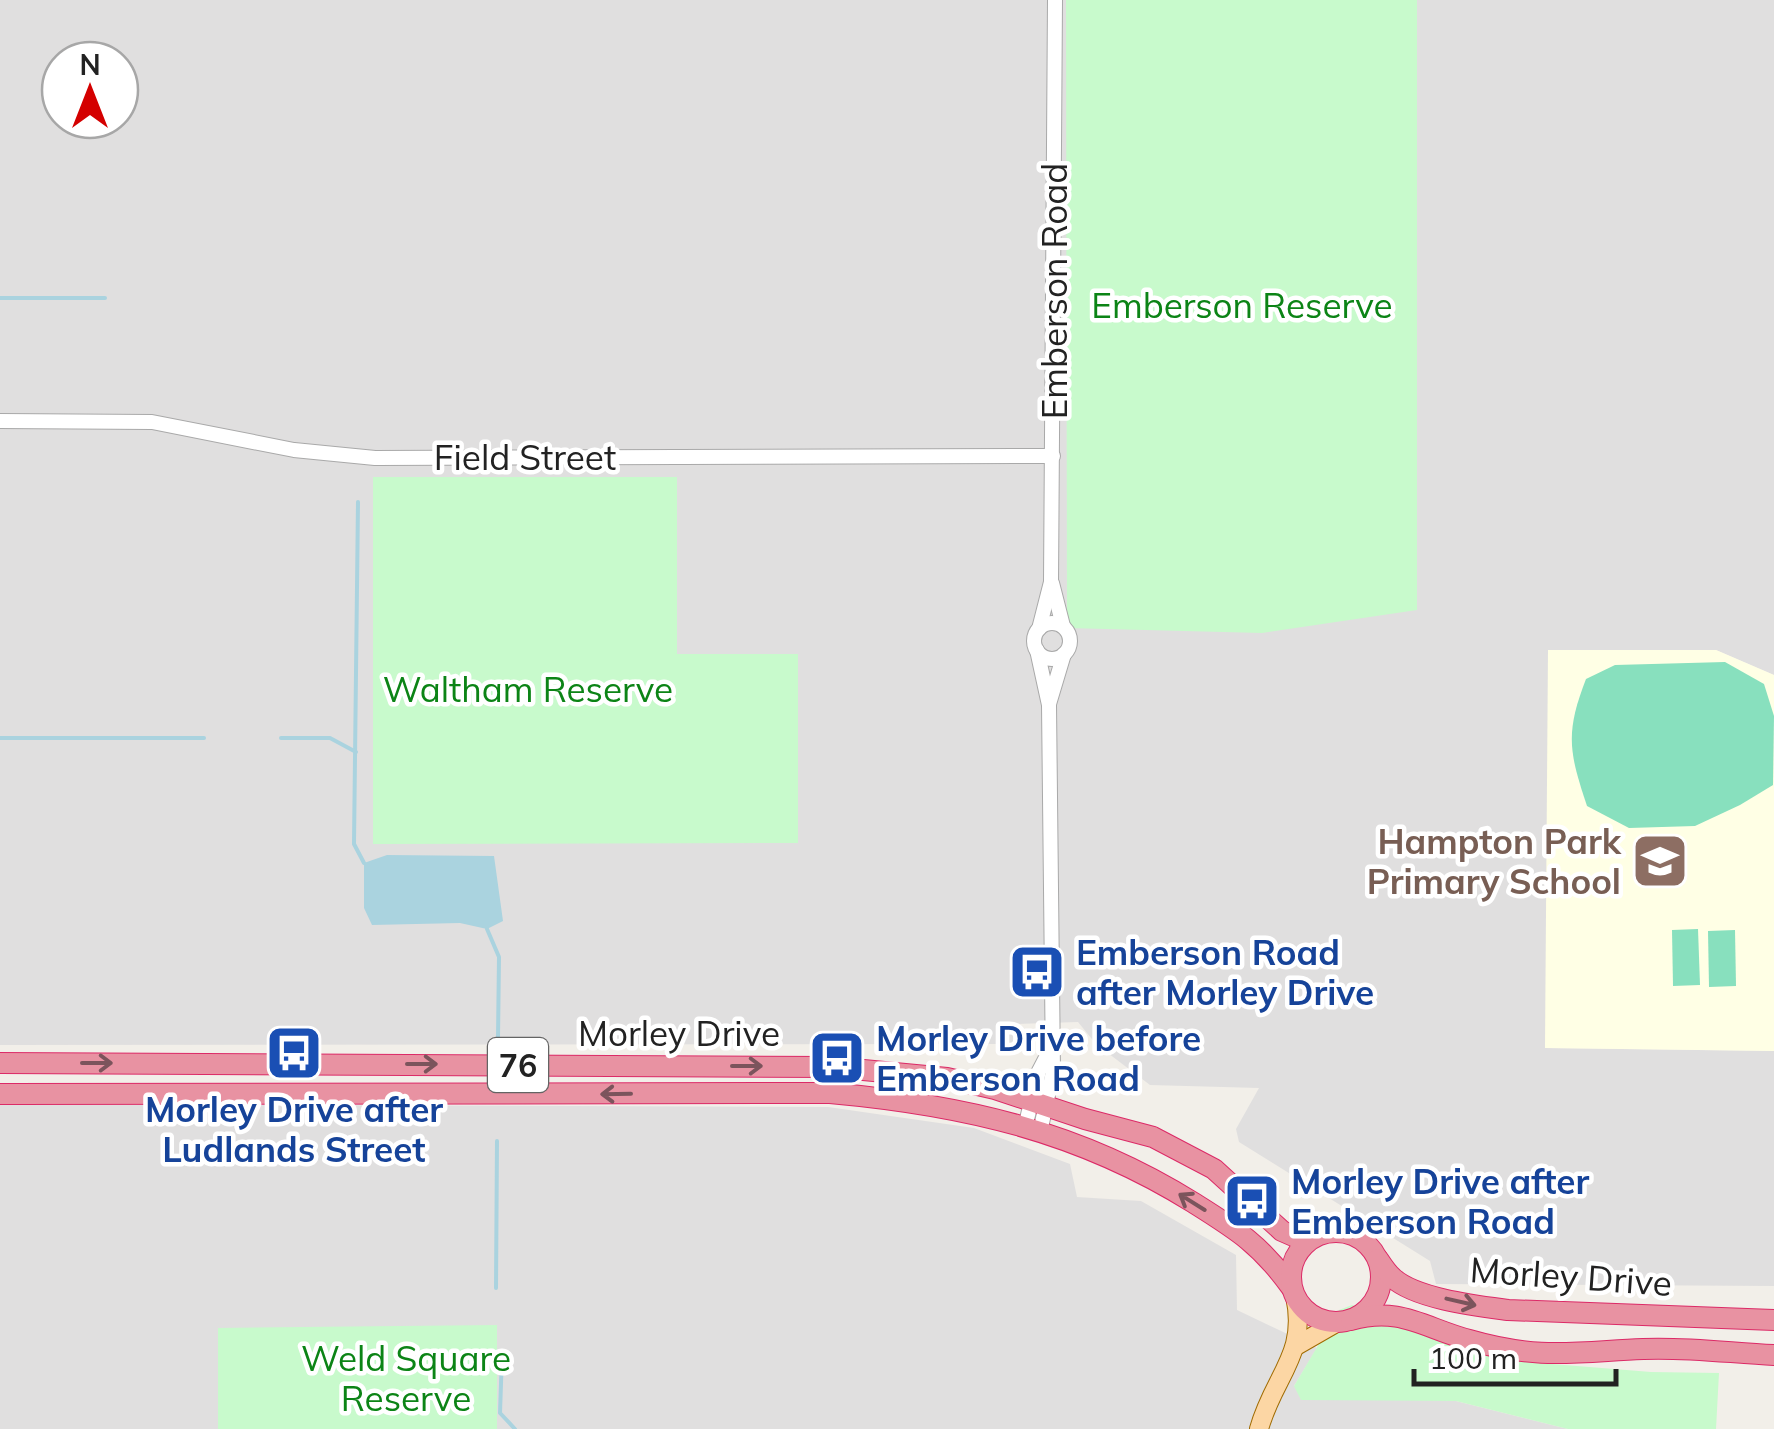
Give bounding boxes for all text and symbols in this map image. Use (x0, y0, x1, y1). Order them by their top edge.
north arrow (40, 40, 140, 140)
text: N (79, 47, 101, 82)
street label: Emberson Road (1032, 163, 1076, 419)
park label: Emberson Reserve (1091, 283, 1393, 327)
street label: Field Street (434, 435, 616, 479)
park label: Waltham Reserve (383, 667, 673, 711)
place label: Hampton Park Primary School (1367, 819, 1622, 903)
school or university icon: Hampton Park Primary School (1630, 831, 1690, 891)
place label: Emberson Road after Morley Drive (1076, 930, 1374, 1014)
bus stop icon: Emberson Road after Morley Drive (1007, 942, 1067, 1002)
street label: Morley Drive (578, 1011, 780, 1055)
place label: Morley Drive before Emberson Road (876, 1016, 1201, 1100)
bus stop icon: Morley Drive after Ludlands Street (264, 1023, 324, 1083)
bus stop icon: Morley Drive before Emberson Road (807, 1028, 867, 1088)
road number: 76 (488, 1038, 548, 1092)
one-way arrow (81, 1054, 113, 1073)
one-way arrow (406, 1054, 438, 1074)
one-way arrow (730, 1056, 763, 1076)
one-way arrow (601, 1084, 634, 1104)
place label: Morley Drive after Ludlands Street (145, 1087, 443, 1171)
place label: Morley Drive after Emberson Road (1291, 1159, 1589, 1243)
bus stop icon: Morley Drive after Emberson Road (1222, 1171, 1282, 1231)
one-way arrow (1178, 1192, 1207, 1212)
street label: Morley Drive (1469, 1247, 1673, 1305)
one-way arrow (1444, 1294, 1476, 1312)
scale bar (1414, 1324, 1616, 1386)
park label: Weld Square Reserve (301, 1336, 511, 1420)
text: 100 m (1429, 1339, 1517, 1377)

